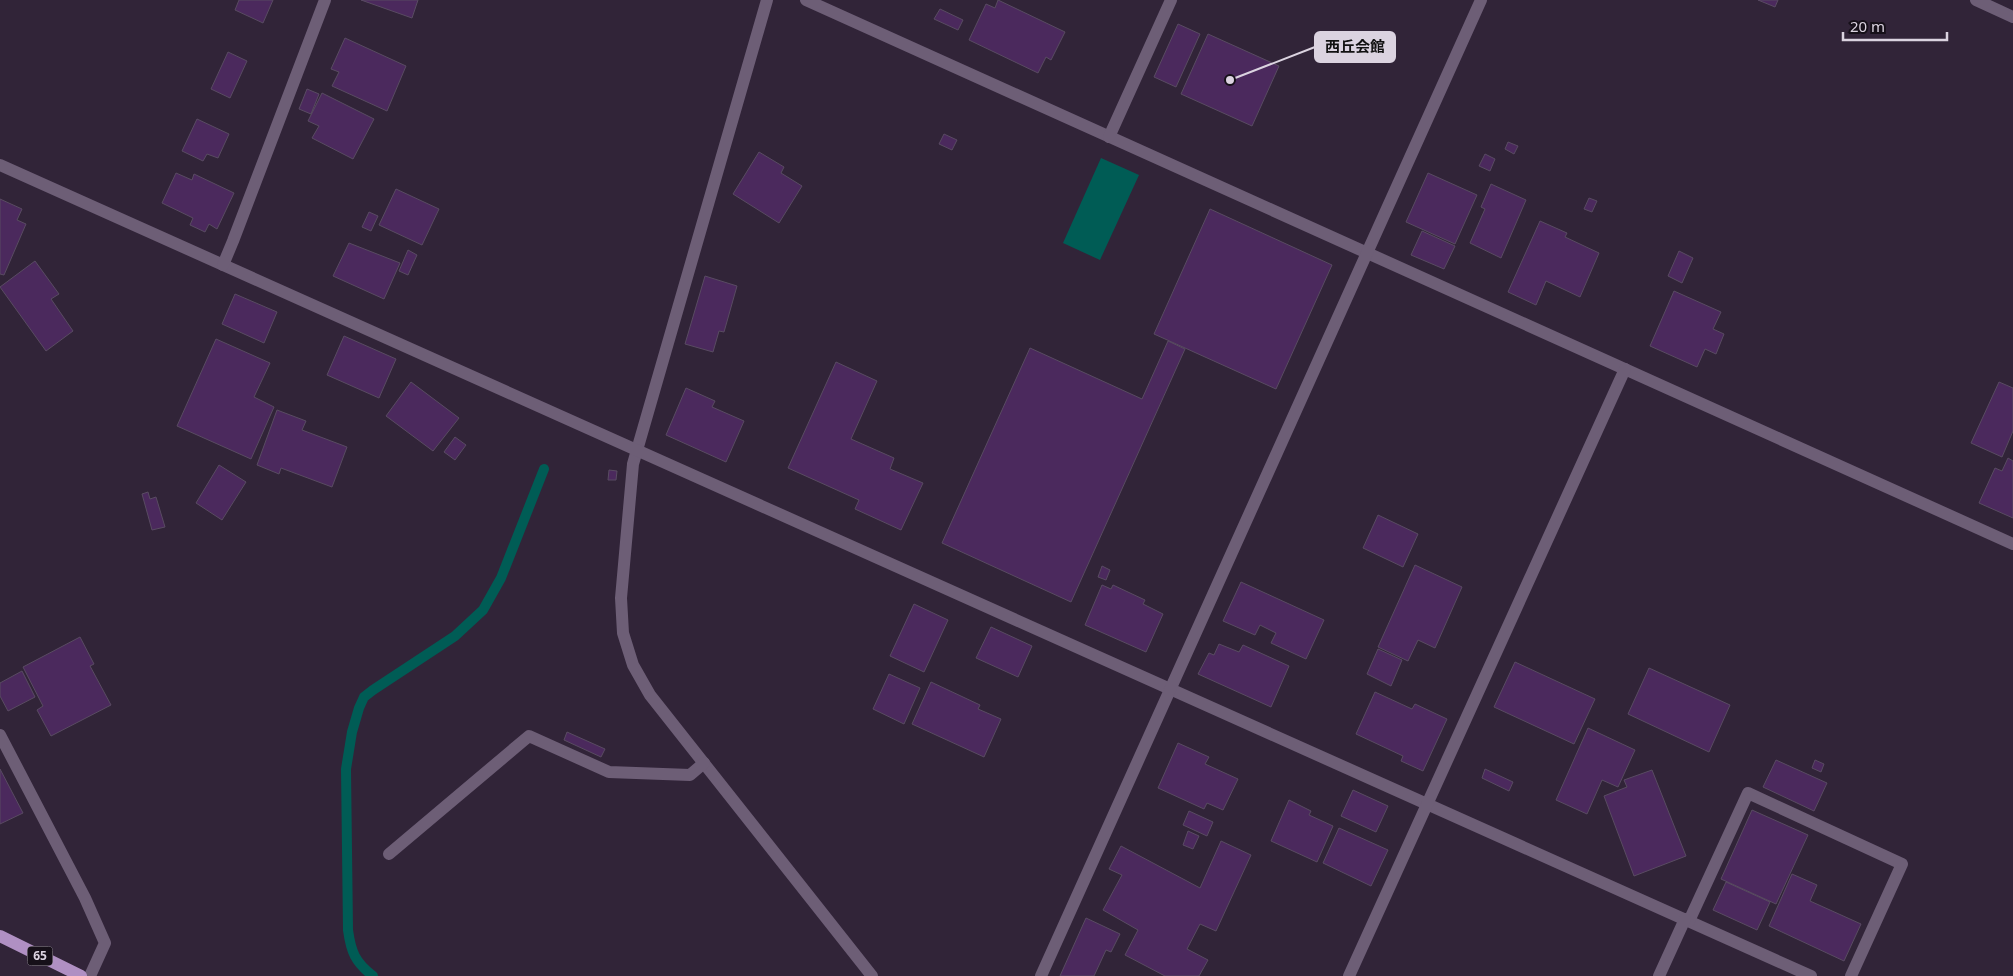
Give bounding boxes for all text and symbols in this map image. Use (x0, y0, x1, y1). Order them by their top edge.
scale bar (1843, 10, 1947, 42)
text: 20 m (1850, 16, 1885, 36)
callout: 西丘会館 (1315, 32, 1395, 62)
text: 西丘会館 (1325, 36, 1385, 56)
road number: 65 (28, 946, 52, 966)

